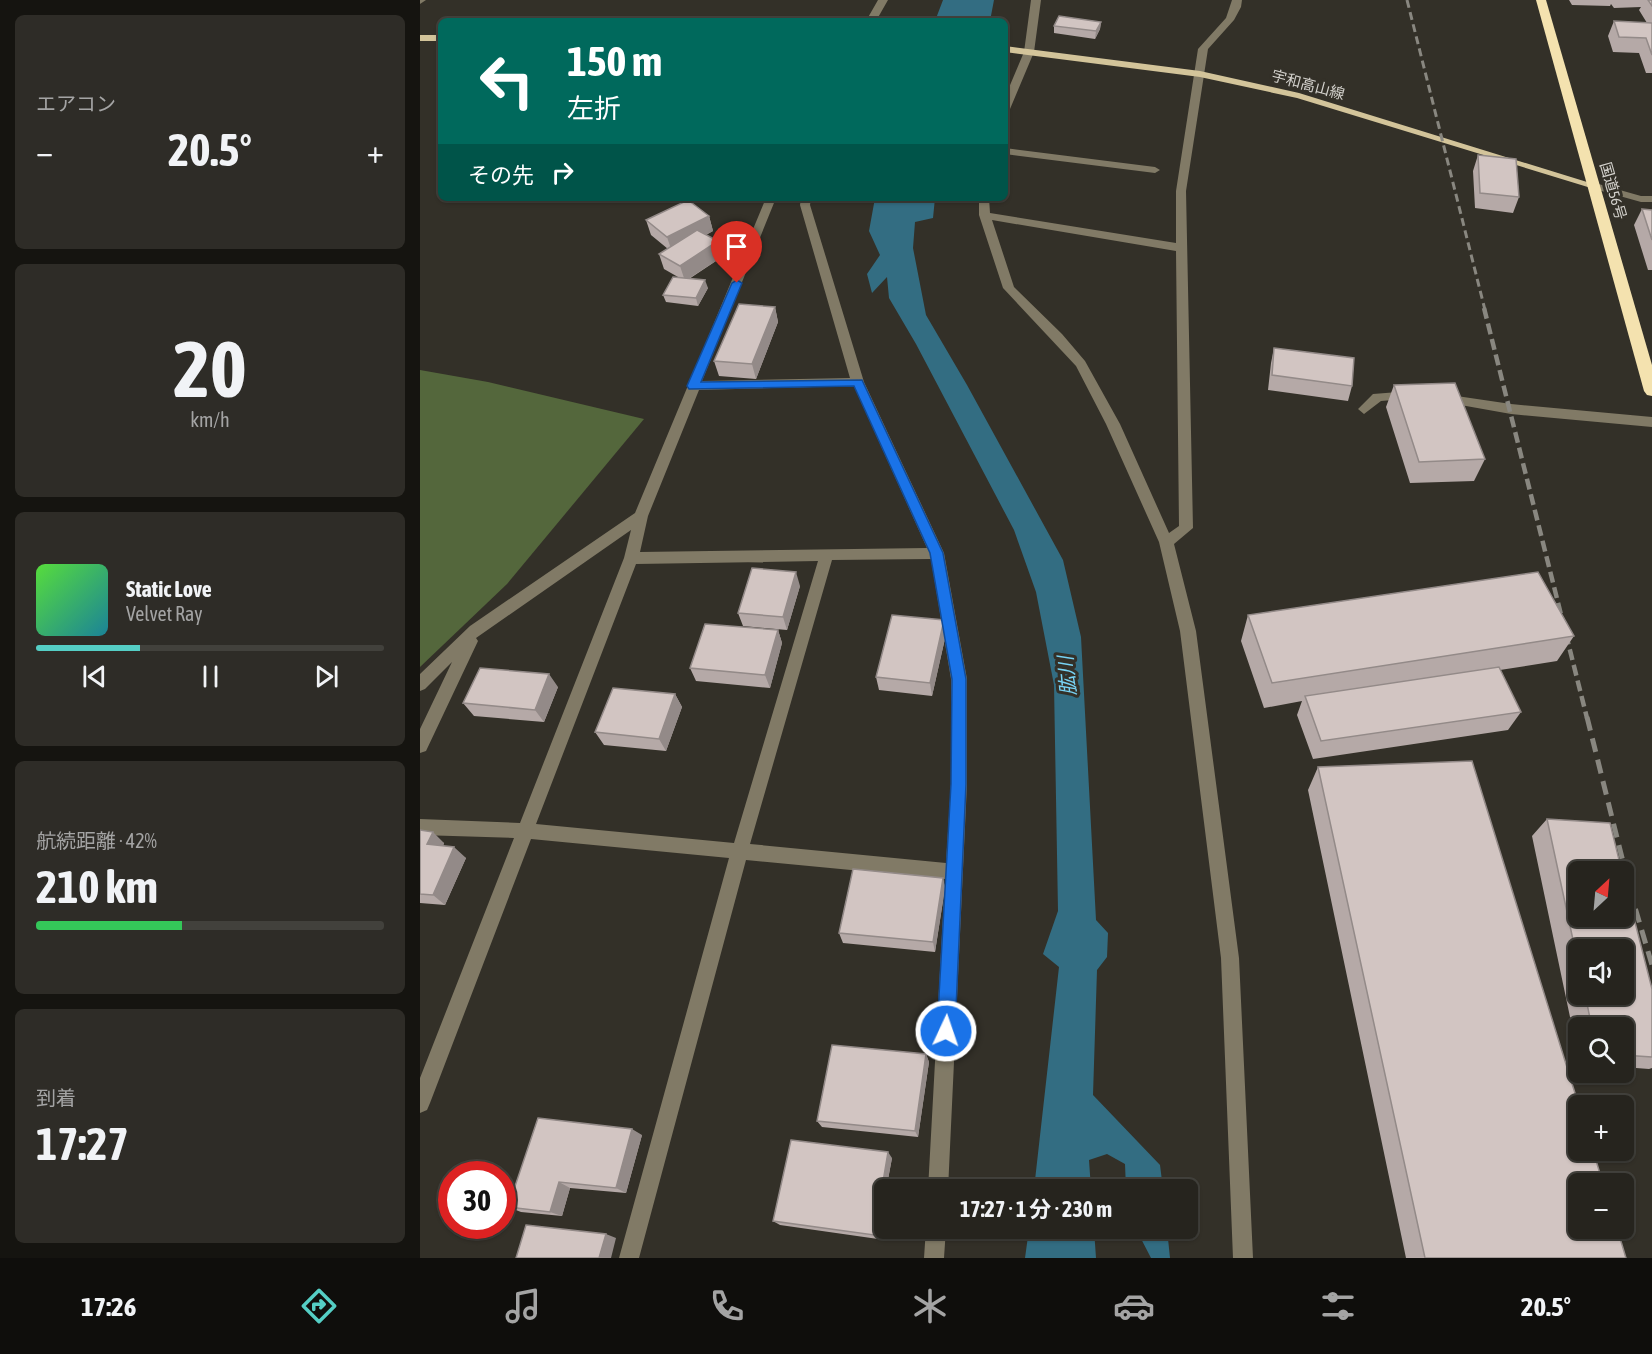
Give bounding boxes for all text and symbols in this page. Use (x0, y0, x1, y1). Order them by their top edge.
text: 150 m (567, 37, 662, 85)
icon: left (468, 42, 546, 120)
street label: 宇和高山線 (1270, 67, 1347, 102)
text: エアコン (36, 92, 116, 115)
text: 左折 (567, 93, 621, 124)
text: 20.5° (168, 124, 252, 176)
text: − (36, 132, 53, 170)
text: + (367, 132, 384, 170)
icon: right (546, 156, 579, 189)
street label: 国道56号 (1597, 160, 1630, 222)
text: その先 (468, 162, 534, 188)
pin (711, 221, 762, 283)
icon: arrive (720, 230, 753, 263)
text: 20 (173, 324, 247, 414)
text: km/h (190, 408, 230, 431)
text: Static Love (126, 576, 212, 602)
text: Velvet Ray (126, 602, 203, 625)
water label: 肱川 (1053, 653, 1080, 697)
icon: previous (78, 660, 111, 693)
icon: pause (194, 660, 227, 693)
icon: next (310, 660, 343, 693)
text: 航続距離 · 42% (36, 829, 157, 852)
text: 210 km (36, 861, 158, 913)
north arrow (1568, 861, 1634, 927)
map controls (1568, 861, 1634, 1239)
button: sound (1568, 939, 1634, 1005)
position arrow (914, 999, 978, 1063)
button: search (1568, 1017, 1634, 1083)
text: 到着 (36, 1086, 76, 1109)
button: + (1568, 1095, 1634, 1161)
text: 17:27 (36, 1118, 129, 1170)
speed limit sign: 30 (438, 1161, 516, 1239)
button: − (1568, 1173, 1634, 1239)
text: 17:27 · 1 分 · 230 m (960, 1196, 1112, 1222)
icon: directions (298, 1285, 340, 1327)
icon: music (502, 1285, 544, 1327)
icon: phone (706, 1285, 748, 1327)
icon: climate (909, 1285, 951, 1327)
icon: car (1113, 1285, 1155, 1327)
icon: filters (1317, 1285, 1359, 1327)
text: 17:26 (81, 1291, 136, 1322)
text: 20.5° (1521, 1291, 1571, 1322)

